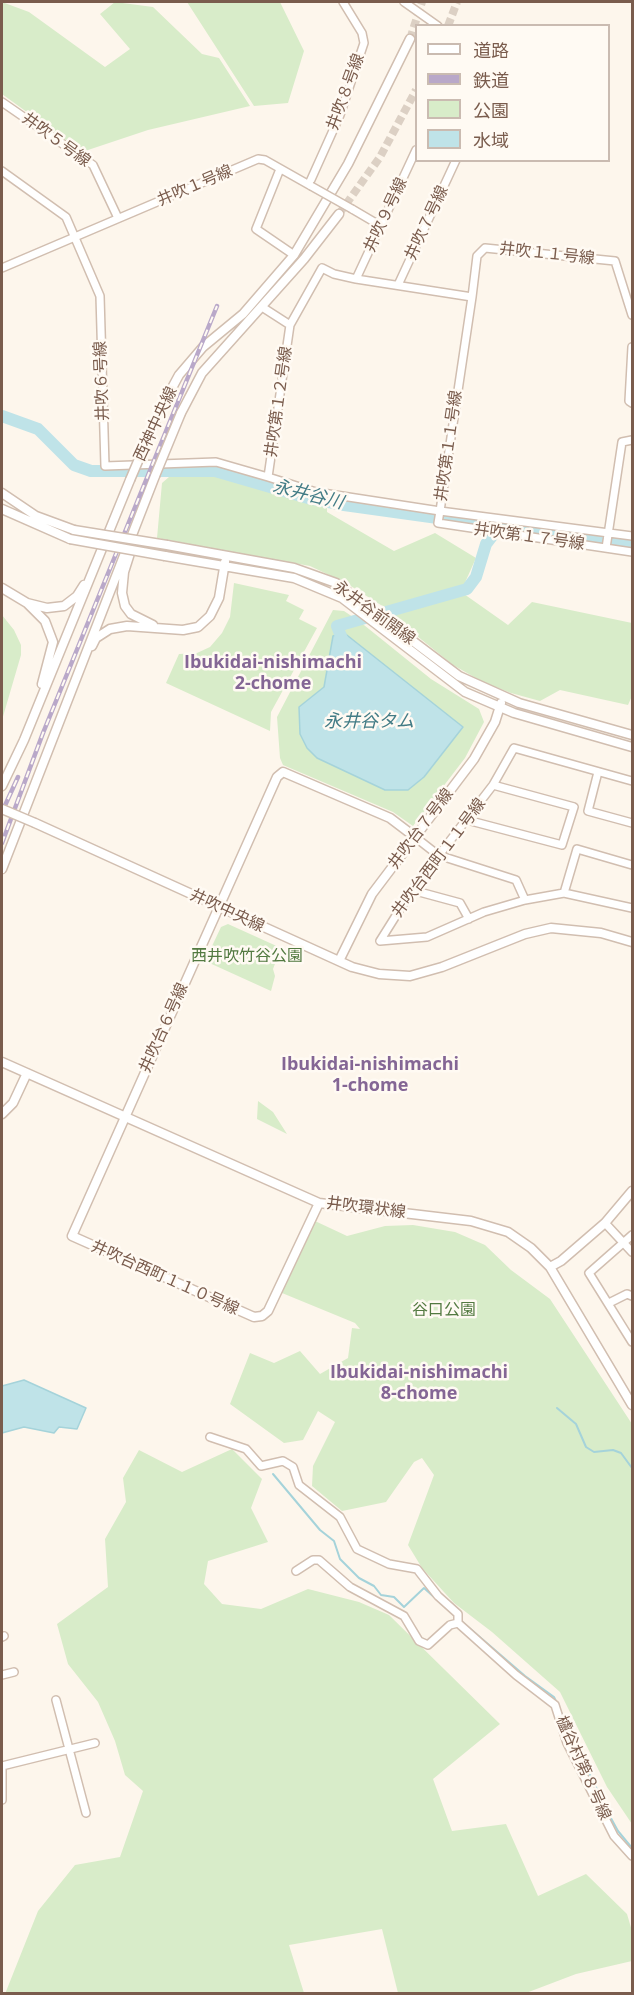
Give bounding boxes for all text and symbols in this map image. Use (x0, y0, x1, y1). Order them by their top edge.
legend (415, 24, 610, 162)
text: 道路 (473, 38, 509, 62)
street label: 井吹８号線 (323, 51, 369, 133)
text: 鉄道 (473, 68, 509, 92)
text: 公園 (473, 98, 509, 122)
street label: 井吹５号線 (18, 109, 94, 171)
text: 水域 (473, 128, 509, 152)
street label: 井吹１号線 (154, 162, 236, 210)
street label: 井吹９号線 (360, 175, 412, 255)
street label: 井吹７号線 (401, 183, 453, 263)
street label: 井吹１１号線 (498, 239, 596, 269)
street label: 井吹６号線 (91, 341, 113, 421)
street label: 井吹第１２号線 (262, 345, 296, 459)
street label: 西神中央線 (130, 384, 182, 464)
street label: 井吹第１１号線 (432, 389, 466, 503)
water label: 永井谷川 (270, 476, 346, 514)
street label: 井吹第１７号線 (472, 520, 586, 554)
street label: 永井谷前開線 (330, 577, 418, 649)
district label: Ibukidai-nishimachi 2-chome (184, 652, 362, 694)
water label: 永井谷タム (324, 711, 414, 733)
street label: 井吹台７号線 (384, 785, 458, 873)
street label: 井吹台西町１１号線 (388, 795, 490, 921)
street label: 井吹中央線 (187, 885, 267, 937)
park label: 西井吹竹谷公園 (191, 946, 303, 966)
street label: 井吹台６号線 (136, 980, 192, 1076)
district label: Ibukidai-nishimachi 1-chome (281, 1054, 459, 1096)
street label: 井吹環状線 (325, 1194, 407, 1222)
street label: 井吹台西町１１０号線 (88, 1237, 242, 1319)
park label: 谷口公園 (412, 1300, 476, 1320)
district label: Ibukidai-nishimachi 8-chome (330, 1362, 508, 1404)
street label: 櫨谷村第８号線 (551, 1713, 615, 1823)

